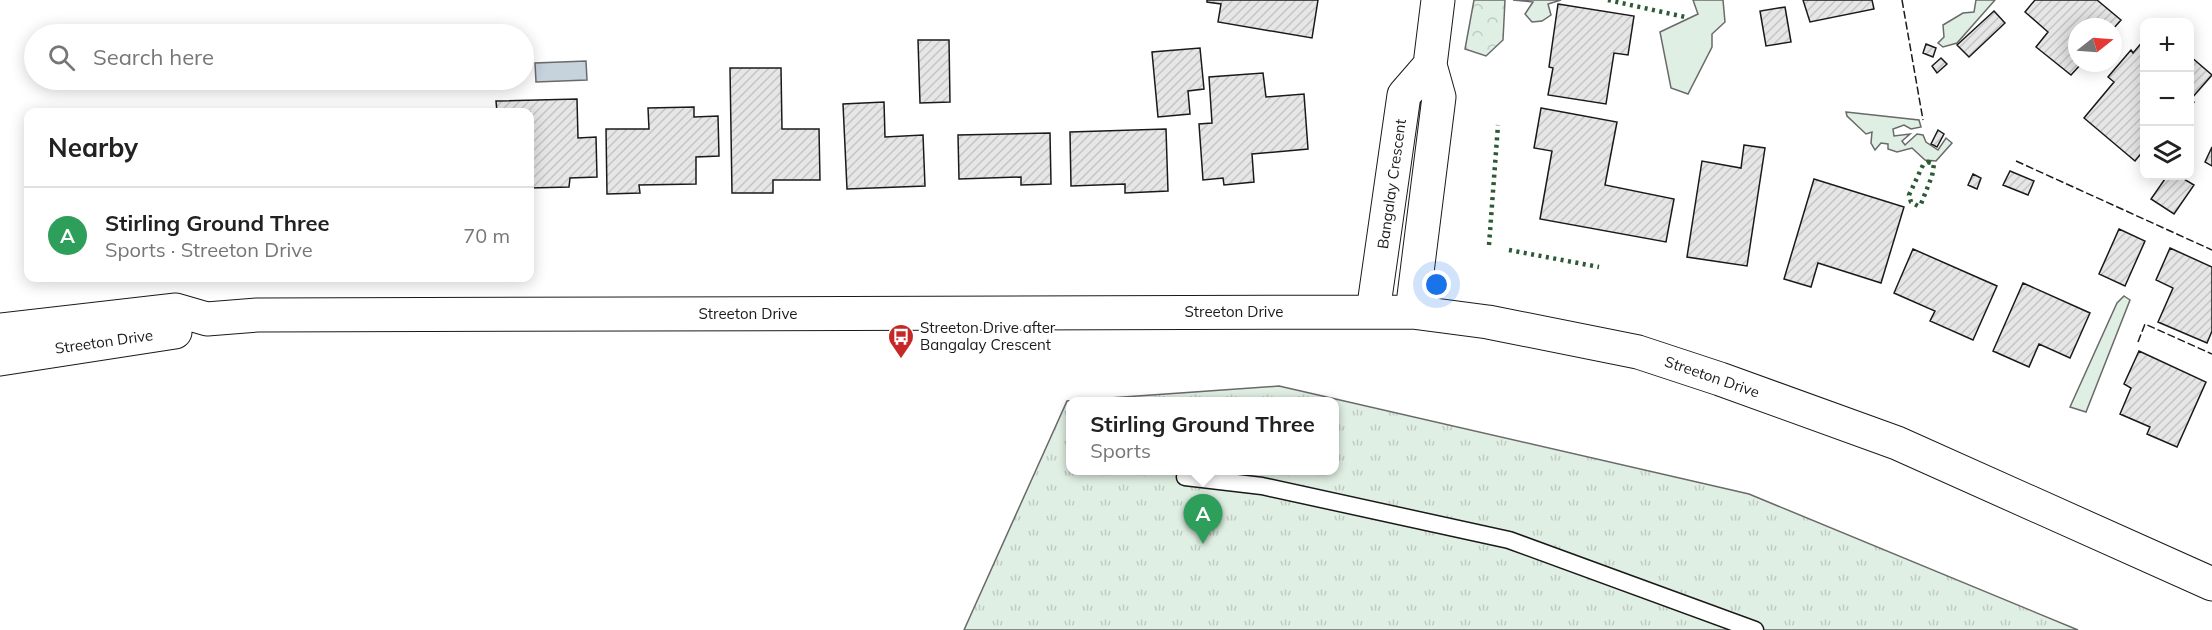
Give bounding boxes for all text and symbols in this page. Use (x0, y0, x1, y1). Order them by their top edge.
north arrow (2068, 18, 2122, 72)
map controls (2140, 18, 2194, 180)
button: + (2140, 18, 2194, 72)
search box (24, 24, 534, 90)
icon: search (45, 41, 78, 74)
text: Search here (93, 43, 214, 71)
button: − (2140, 72, 2194, 126)
street label: Bangalay Crescent (1373, 118, 1410, 250)
button: layers (2140, 126, 2194, 180)
text: Nearby (48, 131, 138, 164)
text: Stirling Ground Three (105, 209, 330, 237)
text: A (60, 223, 75, 248)
text: 70 m (463, 223, 510, 248)
text: Sports · Streeton Drive (105, 237, 313, 262)
your location (1422, 270, 1451, 299)
street label: Streeton Drive (1185, 302, 1283, 321)
street label: Streeton Drive (699, 304, 797, 323)
place label: Streeton Drive after Bangalay Crescent (920, 318, 1056, 354)
bus stop icon: Streeton Drive after Bangalay Crescent (886, 322, 916, 360)
street label: Streeton Drive (54, 325, 154, 358)
street label: Streeton Drive (1662, 351, 1762, 402)
popup (1066, 397, 1339, 475)
text: Stirling Ground Three (1090, 410, 1315, 438)
text: Sports (1090, 438, 1151, 463)
pin: A (1184, 494, 1222, 544)

